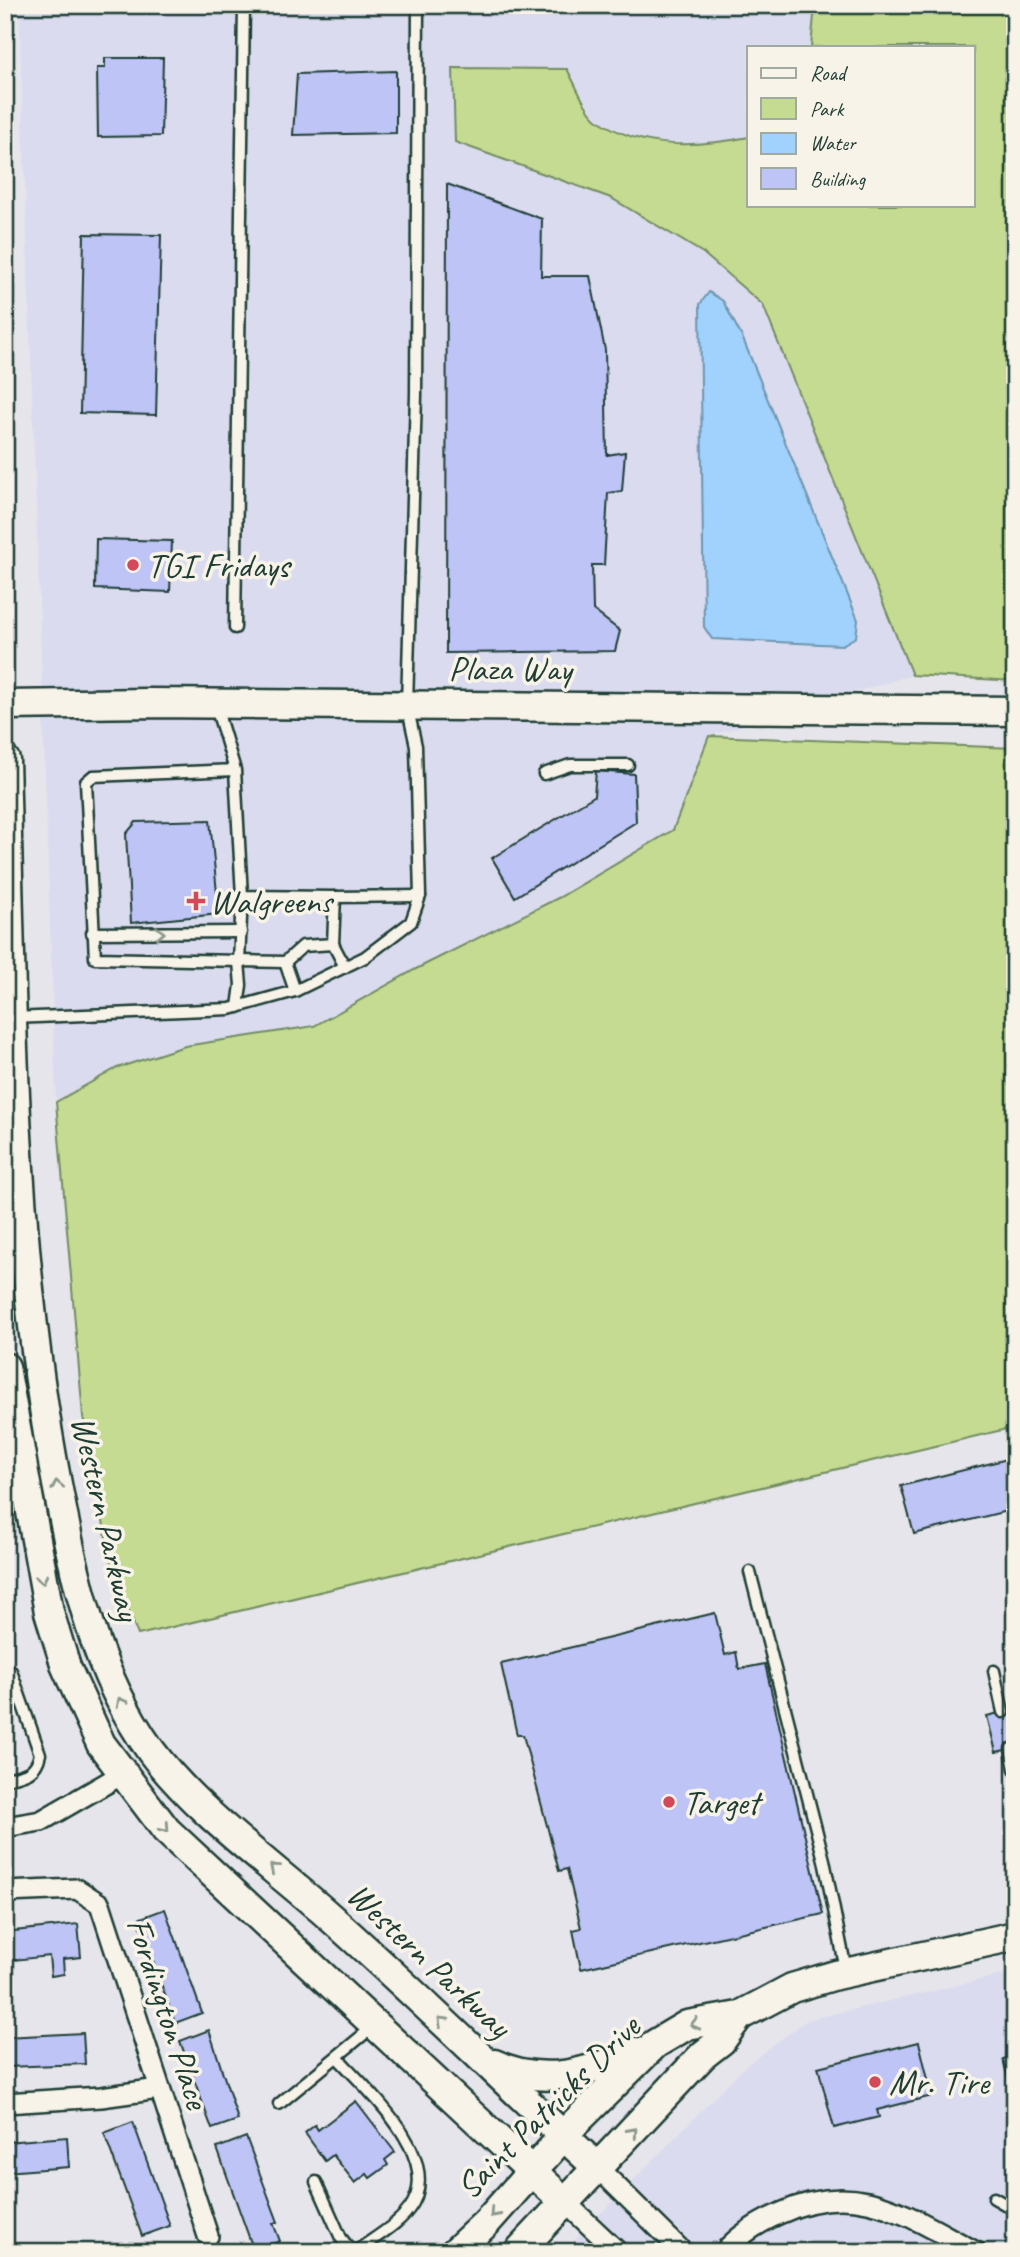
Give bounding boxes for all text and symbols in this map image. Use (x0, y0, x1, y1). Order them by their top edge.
legend (747, 46, 974, 206)
text: Road (810, 60, 849, 86)
text: Park (810, 96, 845, 122)
text: Water (810, 130, 857, 156)
text: Building (810, 166, 867, 192)
place label: TGI Fridays (147, 543, 292, 588)
marker: TGI Fridays (125, 557, 141, 573)
street label: Plaza Way (449, 646, 574, 691)
place label: Walgreens (210, 879, 335, 924)
marker: Walgreens (188, 893, 204, 909)
one-way arrow (155, 925, 166, 940)
street label: Western Parkway (61, 1411, 152, 1627)
one-way arrow (50, 1479, 65, 1491)
one-way arrow (34, 1573, 49, 1585)
one-way arrow (116, 1697, 130, 1709)
place label: Target (683, 1780, 764, 1825)
marker: Target (661, 1794, 677, 1810)
one-way arrow (157, 1820, 169, 1833)
one-way arrow (270, 1864, 283, 1876)
street label: Western Parkway (337, 1872, 522, 2049)
street label: Fordington Place (116, 1912, 221, 2117)
street label: Saint Patricks Drive (446, 2004, 651, 2209)
one-way arrow (437, 2016, 450, 2029)
one-way arrow (689, 2016, 701, 2030)
place label: Mr. Tire (889, 2060, 991, 2105)
marker: Mr. Tire (867, 2074, 883, 2090)
one-way arrow (625, 2127, 637, 2140)
one-way arrow (490, 2205, 503, 2218)

